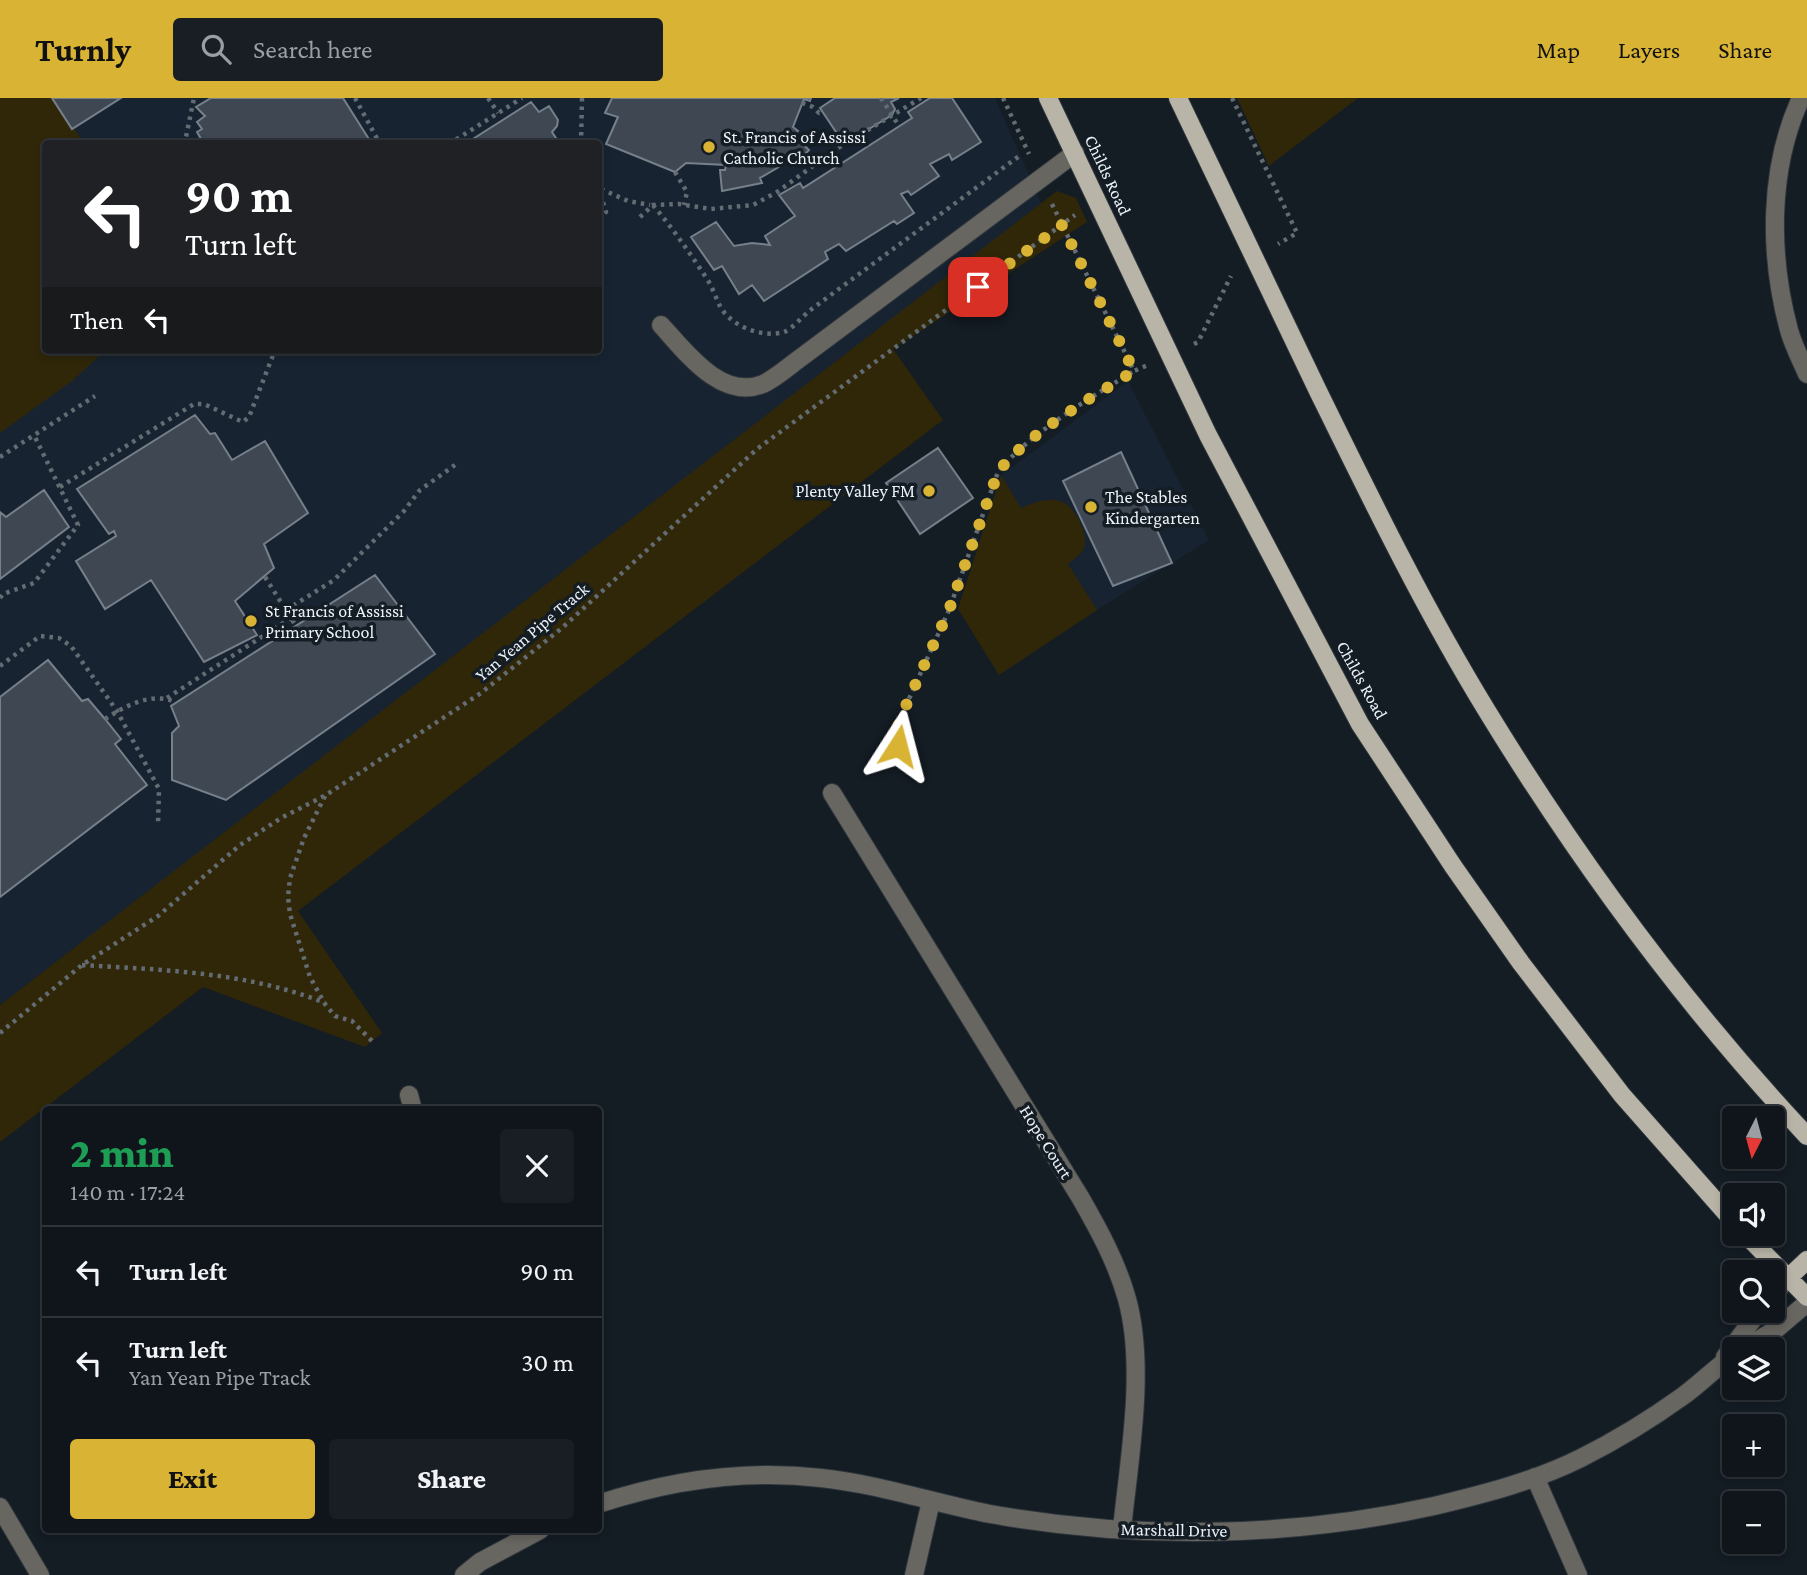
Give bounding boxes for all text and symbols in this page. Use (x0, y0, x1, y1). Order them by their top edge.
search box (173, 18, 663, 81)
icon: search (197, 30, 235, 68)
text: Turnly (35, 31, 131, 68)
text: Search here (253, 35, 372, 64)
text: Map (1536, 36, 1580, 63)
text: Layers (1618, 36, 1680, 63)
text: Share (1718, 36, 1772, 63)
place label: St. Francis of Assissi Catholic Church (723, 127, 866, 168)
street label: Childs Road (1081, 132, 1135, 219)
marker: St. Francis of Assissi Catholic Church (701, 139, 717, 155)
icon: left (70, 168, 161, 259)
text: 90 m (185, 168, 292, 223)
text: Turn left (185, 226, 296, 262)
pin (948, 257, 1008, 317)
icon: arrive (959, 268, 997, 306)
icon: left (138, 301, 176, 339)
text: Then (70, 306, 124, 335)
place label: Plenty Valley FM (796, 481, 915, 501)
marker: Plenty Valley FM (921, 483, 937, 499)
place label: The Stables Kindergarten (1105, 487, 1200, 528)
marker: The Stables Kindergarten (1083, 499, 1099, 515)
street label: Yan Yean Pipe Track (471, 578, 593, 685)
place label: St Francis of Assissi Primary School (265, 601, 404, 642)
marker: St Francis of Assissi Primary School (243, 613, 259, 629)
street label: Childs Road (1332, 637, 1392, 723)
position arrow (861, 709, 935, 783)
street label: Hope Court (1016, 1102, 1077, 1183)
north arrow (1722, 1106, 1785, 1169)
map controls (1722, 1106, 1785, 1554)
text: 2 min (70, 1129, 174, 1176)
button: close (500, 1129, 574, 1203)
text: 140 m · 17:24 (70, 1179, 185, 1205)
button: sound (1722, 1183, 1785, 1246)
icon: left (70, 1253, 108, 1291)
text: Turn left (129, 1257, 227, 1286)
text: 90 m (520, 1257, 574, 1286)
button: search (1722, 1260, 1785, 1323)
text: Turn left (129, 1335, 227, 1364)
button: layers (1722, 1337, 1785, 1400)
icon: left (70, 1344, 108, 1382)
text: 30 m (521, 1348, 574, 1377)
text: Yan Yean Pipe Track (129, 1364, 310, 1390)
button: + (1722, 1414, 1785, 1477)
button: Exit (70, 1439, 315, 1519)
button: Share (329, 1439, 574, 1519)
button: − (1722, 1491, 1785, 1554)
street label: Marshall Drive (1121, 1519, 1228, 1541)

